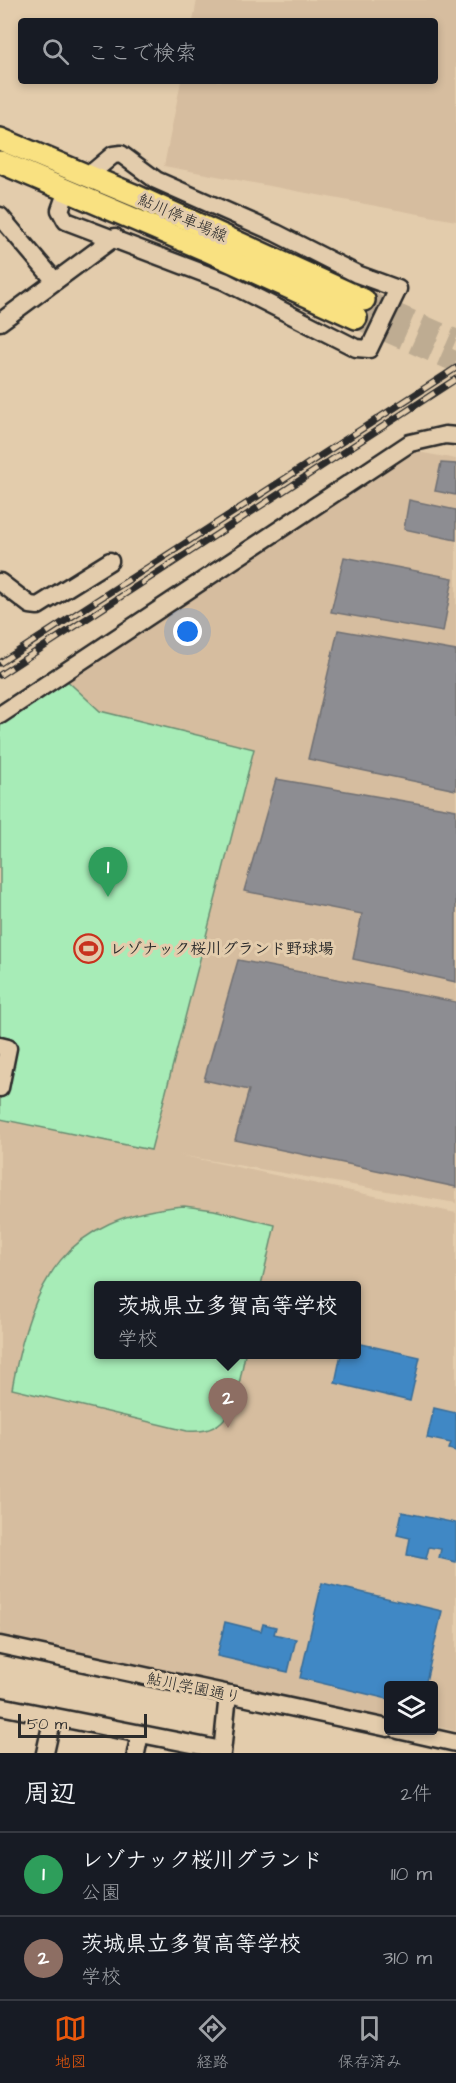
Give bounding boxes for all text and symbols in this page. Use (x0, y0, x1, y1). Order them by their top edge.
search box (18, 18, 438, 84)
icon: search (39, 35, 72, 68)
text: ここで検索 (87, 38, 197, 69)
street label: 鮎川停車場線 (134, 188, 231, 247)
your location (173, 617, 202, 646)
pin: 1 (88, 848, 128, 897)
sports icon: レゾナック桜川グランド野球場 (73, 932, 105, 964)
place label: レゾナック桜川グランド野球場 (110, 938, 334, 960)
popup (94, 1281, 361, 1359)
text: 茨城県立多賀高等学校 (117, 1291, 338, 1322)
text: 学校 (117, 1325, 157, 1353)
pin: 2 (208, 1378, 248, 1428)
street label: 鮎川学園通り (145, 1667, 243, 1709)
map controls (384, 1681, 438, 1735)
button: layers (384, 1681, 438, 1735)
scale bar (18, 1711, 147, 1738)
text: 50 m (27, 1713, 67, 1735)
text: 周辺 (24, 1776, 76, 1812)
text: 2件 (401, 1780, 432, 1808)
text: レゾナック桜川グランド (81, 1845, 323, 1876)
text: 1 (42, 1860, 45, 1888)
text: 110 m (391, 1860, 432, 1888)
text: 公園 (81, 1879, 121, 1907)
text: 茨城県立多賀高等学校 (81, 1929, 301, 1960)
text: 2 (38, 1944, 49, 1972)
text: 310 m (383, 1944, 432, 1972)
text: 学校 (81, 1963, 121, 1991)
tab: 地図 (54, 2012, 87, 2073)
tab: 経路 (196, 2012, 229, 2073)
tab: 保存済み (338, 2012, 402, 2073)

